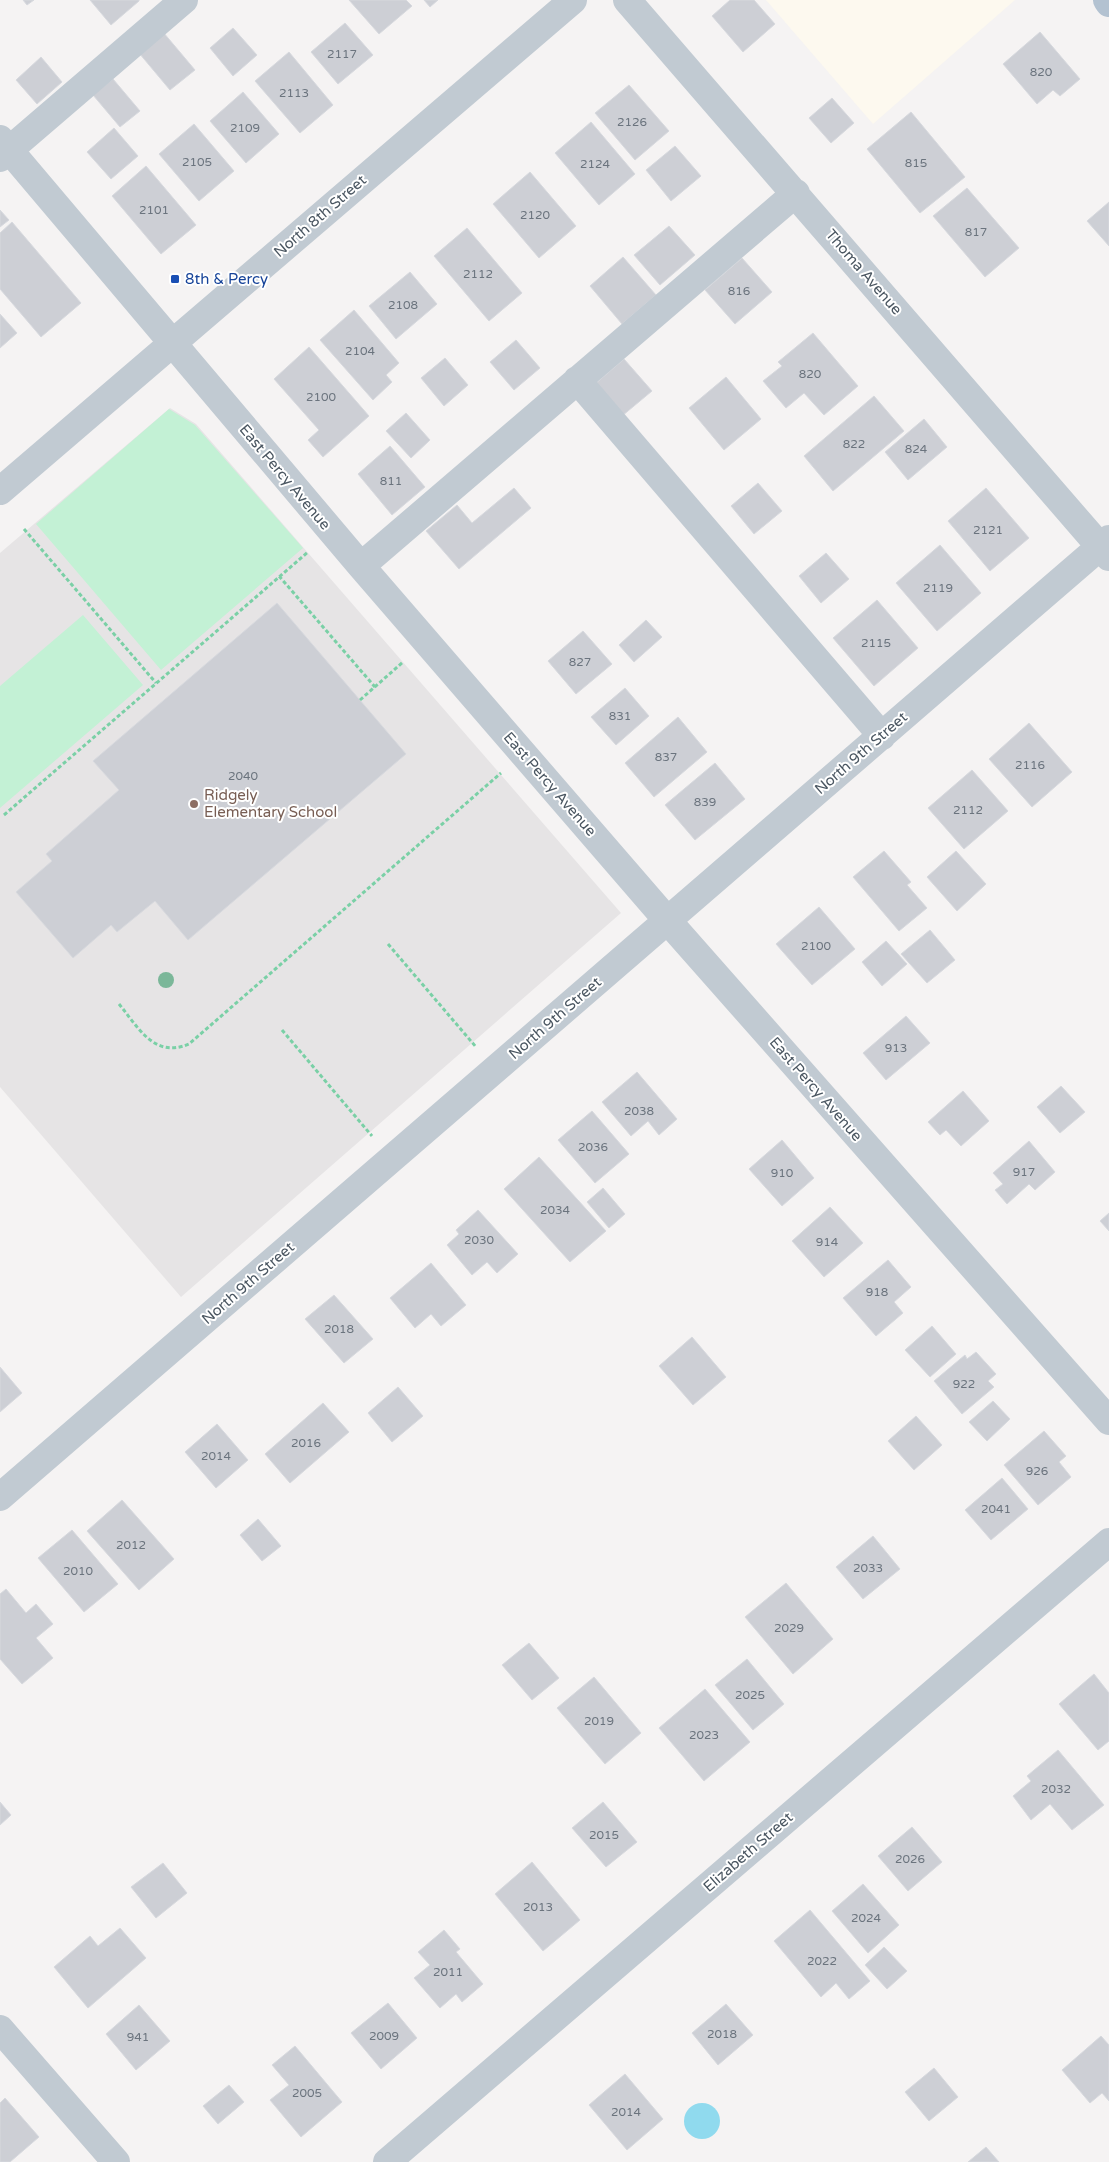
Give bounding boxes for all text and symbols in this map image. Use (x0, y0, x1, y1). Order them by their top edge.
house number: 2117 (327, 47, 357, 61)
house number: 820 (1030, 65, 1053, 79)
house number: 2113 (279, 86, 309, 100)
house number: 2126 (617, 115, 647, 129)
house number: 2109 (230, 121, 260, 135)
house number: 2105 (182, 155, 212, 169)
house number: 815 (905, 156, 927, 170)
house number: 2124 (580, 157, 611, 171)
street label: North 8th Street (270, 171, 370, 261)
house number: 2101 (139, 203, 169, 217)
house number: 2120 (520, 208, 551, 222)
house number: 817 (965, 225, 987, 239)
street label: Thoma Avenue (822, 226, 906, 318)
house number: 2112 (463, 267, 493, 281)
place label: 8th & Percy (185, 270, 268, 288)
marker: 8th & Percy (169, 273, 181, 285)
house number: 816 (728, 284, 750, 298)
house number: 2108 (388, 298, 418, 312)
house number: 2104 (345, 344, 376, 358)
house number: 820 (799, 367, 822, 381)
house number: 2100 (306, 390, 337, 404)
street label: East Percy Avenue (236, 421, 334, 533)
house number: 822 (843, 437, 865, 451)
house number: 824 (905, 442, 928, 456)
house number: 811 (380, 474, 402, 488)
house number: 2121 (973, 523, 1003, 537)
house number: 2119 (923, 581, 953, 595)
house number: 2115 (861, 636, 891, 650)
house number: 827 (569, 655, 591, 669)
street label: North 9th Street (811, 708, 911, 798)
house number: 831 (609, 709, 631, 723)
street label: East Percy Avenue (500, 728, 600, 840)
house number: 837 (655, 750, 677, 764)
house number: 2116 (1015, 758, 1045, 772)
house number: 2040 (228, 769, 259, 783)
place label: Ridgely Elementary School (204, 786, 337, 821)
house number: 839 (694, 795, 716, 809)
marker: Ridgely Elementary School (188, 798, 200, 810)
house number: 2112 (953, 803, 983, 817)
house number: 2100 (801, 939, 832, 953)
street label: North 9th Street (505, 973, 605, 1063)
street label: East Percy Avenue (766, 1033, 866, 1145)
house number: 913 (885, 1041, 907, 1055)
house number: 2038 (624, 1104, 654, 1118)
house number: 2036 (578, 1140, 608, 1154)
house number: 917 (1013, 1165, 1035, 1179)
house number: 910 (771, 1166, 794, 1180)
house number: 2034 (540, 1203, 571, 1217)
house number: 2030 (464, 1233, 495, 1247)
house number: 914 (816, 1235, 839, 1249)
street label: North 9th Street (198, 1238, 298, 1328)
house number: 918 (866, 1285, 888, 1299)
house number: 2018 (324, 1322, 354, 1336)
house number: 922 (953, 1377, 975, 1391)
house number: 2016 (291, 1436, 321, 1450)
house number: 2014 (201, 1449, 232, 1463)
house number: 926 (1026, 1464, 1048, 1478)
house number: 2041 (981, 1502, 1011, 1516)
house number: 2012 (116, 1538, 146, 1552)
house number: 2033 (853, 1561, 883, 1575)
house number: 2010 (63, 1564, 94, 1578)
house number: 2029 (774, 1621, 804, 1635)
house number: 2025 (735, 1688, 765, 1702)
house number: 2019 (584, 1714, 614, 1728)
house number: 2023 (689, 1728, 719, 1742)
house number: 2032 (1041, 1782, 1071, 1796)
street label: Elizabeth Street (700, 1808, 797, 1896)
house number: 2015 (589, 1828, 619, 1842)
house number: 2026 (895, 1852, 925, 1866)
house number: 2013 (523, 1900, 553, 1914)
house number: 2024 (851, 1911, 882, 1925)
house number: 2022 (807, 1954, 837, 1968)
house number: 2011 (433, 1965, 463, 1979)
house number: 2018 (707, 2027, 737, 2041)
house number: 2009 (369, 2029, 399, 2043)
house number: 941 (127, 2030, 149, 2044)
house number: 2005 (292, 2086, 322, 2100)
house number: 2014 (611, 2105, 642, 2119)

